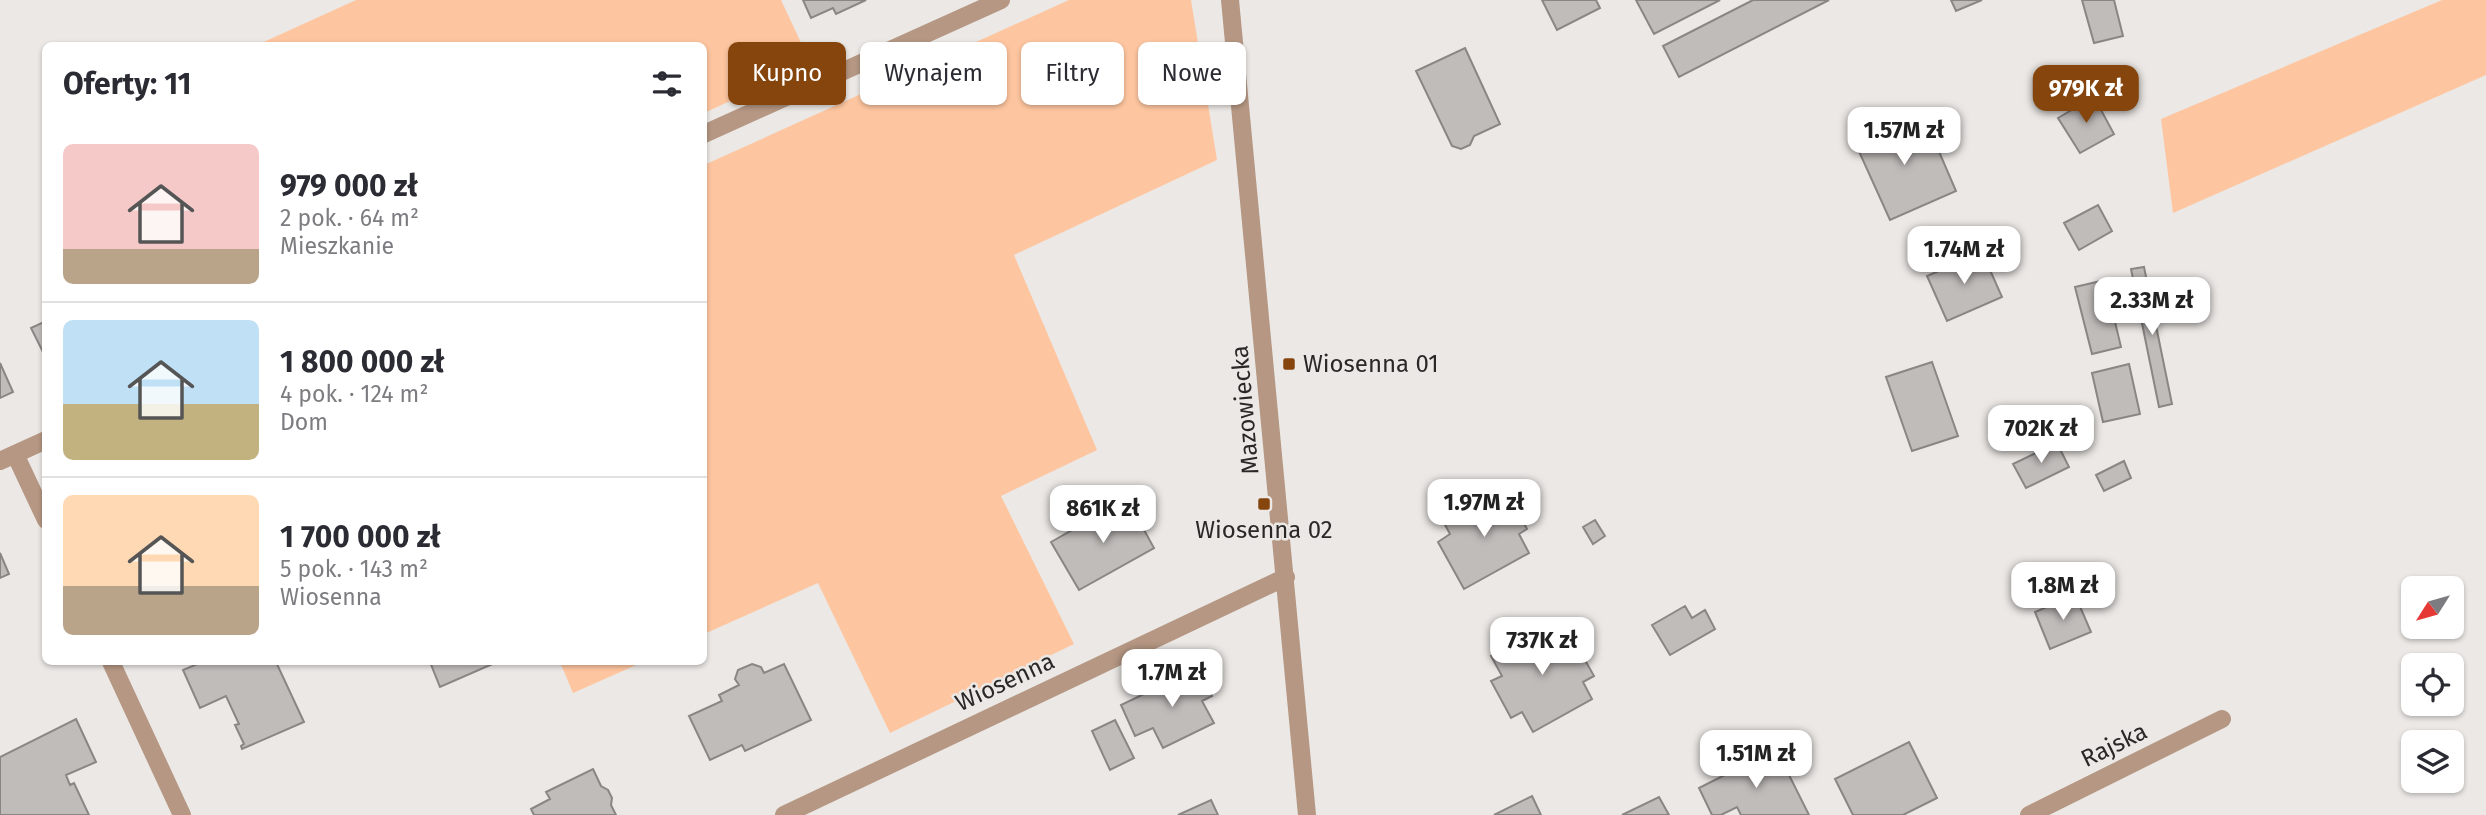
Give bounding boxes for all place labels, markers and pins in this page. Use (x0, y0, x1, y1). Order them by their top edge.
pin: 979K zł (2021, 66, 2151, 125)
pin: 1.57M zł (1832, 108, 1976, 167)
pin: 1.74M zł (1892, 226, 2036, 286)
pin: 2.33M zł (2080, 278, 2224, 337)
place label: Wiosenna 01 (1303, 350, 1439, 378)
marker: Wiosenna 01 (1281, 356, 1297, 372)
pin: 702K zł (1976, 406, 2106, 465)
pin: 1.97M zł (1412, 480, 1556, 539)
pin: 861K zł (1038, 486, 1168, 545)
marker: Wiosenna 02 (1256, 496, 1272, 512)
place label: Wiosenna 02 (1195, 516, 1333, 544)
pin: 1.8M zł (1998, 562, 2128, 622)
pin: 737K zł (1477, 618, 1607, 677)
pin: 1.7M zł (1107, 650, 1237, 709)
pin: 1.51M zł (1684, 730, 1828, 790)

